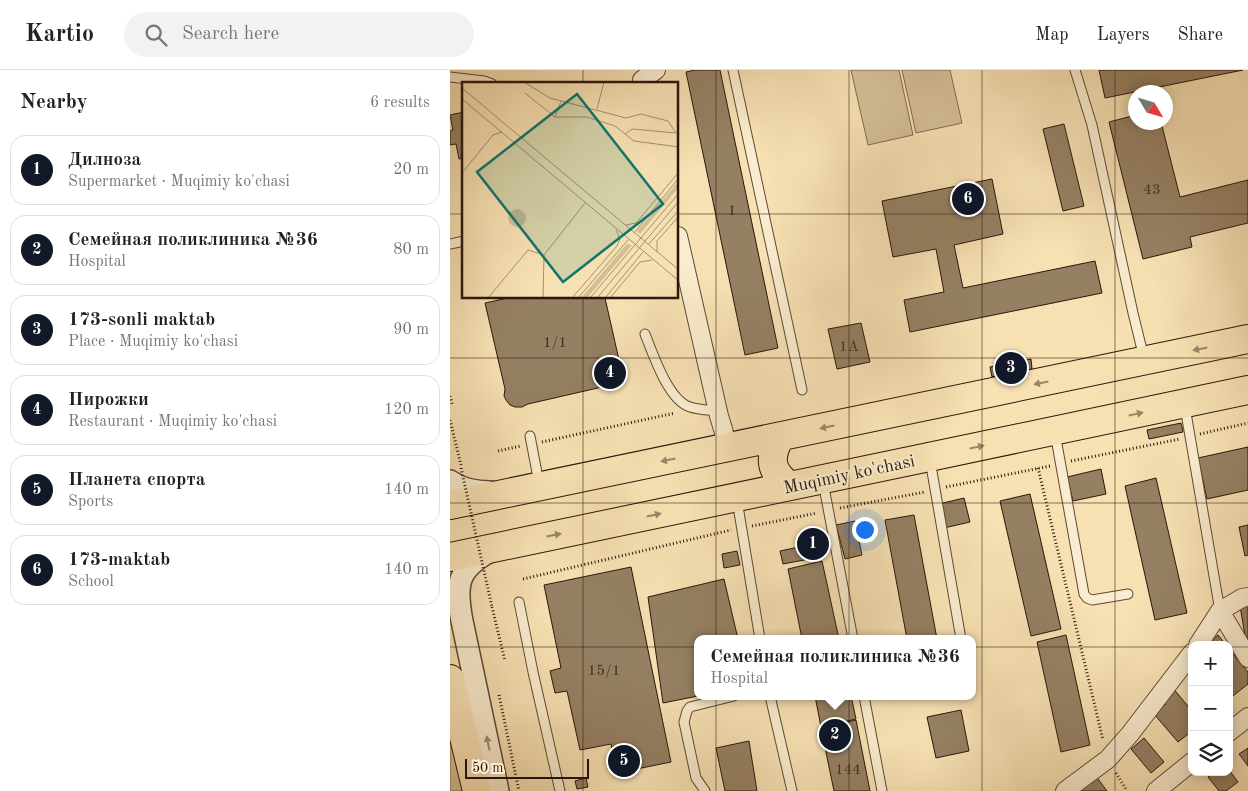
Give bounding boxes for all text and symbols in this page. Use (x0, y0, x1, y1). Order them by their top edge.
search box (124, 12, 474, 57)
icon: search (142, 21, 170, 49)
text: Kartio (25, 23, 94, 47)
text: Search here (182, 25, 279, 44)
text: Map (1035, 26, 1069, 44)
text: Layers (1097, 26, 1149, 44)
text: Share (1177, 26, 1223, 44)
inset map (462, 82, 679, 299)
north arrow (1128, 85, 1173, 130)
text: Nearby (20, 92, 88, 113)
text: 6 results (370, 95, 430, 111)
text: Дилноза (68, 151, 141, 170)
text: 1 (32, 162, 42, 178)
text: 20 m (393, 162, 429, 178)
text: Supermarket · Muqimiy ko'chasi (68, 174, 290, 190)
pin: 6 (952, 180, 984, 218)
house number: 43 (1143, 183, 1161, 198)
house number: 1 (728, 204, 736, 219)
text: Семейная поликлиника №36 (68, 231, 318, 250)
text: 2 (32, 242, 42, 258)
text: 80 m (393, 242, 429, 258)
text: Hospital (68, 254, 126, 270)
text: 173-sonli maktab (68, 311, 215, 330)
text: 3 (32, 322, 42, 338)
text: 90 m (393, 322, 429, 338)
text: Place · Muqimiy ko'chasi (68, 334, 238, 350)
house number: 1/1 (543, 336, 567, 351)
house number: 1A (839, 340, 860, 355)
one-way arrow (1193, 345, 1208, 353)
pin: 3 (995, 349, 1027, 387)
pin: 4 (594, 354, 626, 392)
one-way arrow (1033, 379, 1049, 387)
text: Пирожки (68, 391, 149, 410)
text: 4 (32, 402, 42, 418)
text: 120 m (384, 402, 429, 418)
one-way arrow (1128, 410, 1143, 418)
text: Restaurant · Muqimiy ko'chasi (68, 414, 277, 430)
one-way arrow (819, 423, 834, 431)
one-way arrow (969, 443, 984, 451)
street label: Muqimiy ko'chasi (782, 452, 917, 498)
one-way arrow (660, 456, 675, 464)
text: Планета спорта (68, 471, 205, 490)
text: 5 (32, 482, 42, 498)
text: 140 m (384, 482, 429, 498)
text: Sports (68, 494, 113, 510)
one-way arrow (646, 510, 662, 518)
your location (852, 517, 878, 543)
pin: 1 (797, 525, 829, 563)
one-way arrow (546, 531, 562, 539)
text: 173-maktab (68, 551, 170, 570)
text: 6 (32, 562, 42, 578)
text: 140 m (384, 562, 429, 578)
text: School (68, 574, 114, 590)
popup (694, 635, 976, 700)
map controls (1188, 641, 1233, 776)
button: + (1188, 641, 1233, 686)
text: Семейная поликлиника №36 (710, 648, 960, 667)
house number: 15/1 (588, 664, 620, 679)
text: Hospital (710, 671, 768, 687)
button: − (1188, 686, 1233, 731)
pin: 2 (819, 716, 851, 754)
button: layers (1188, 731, 1233, 776)
one-way arrow (484, 736, 492, 751)
pin: 5 (608, 742, 640, 780)
scale bar (465, 756, 589, 779)
text: 50 m (472, 761, 503, 775)
house number: 144 (835, 763, 861, 778)

